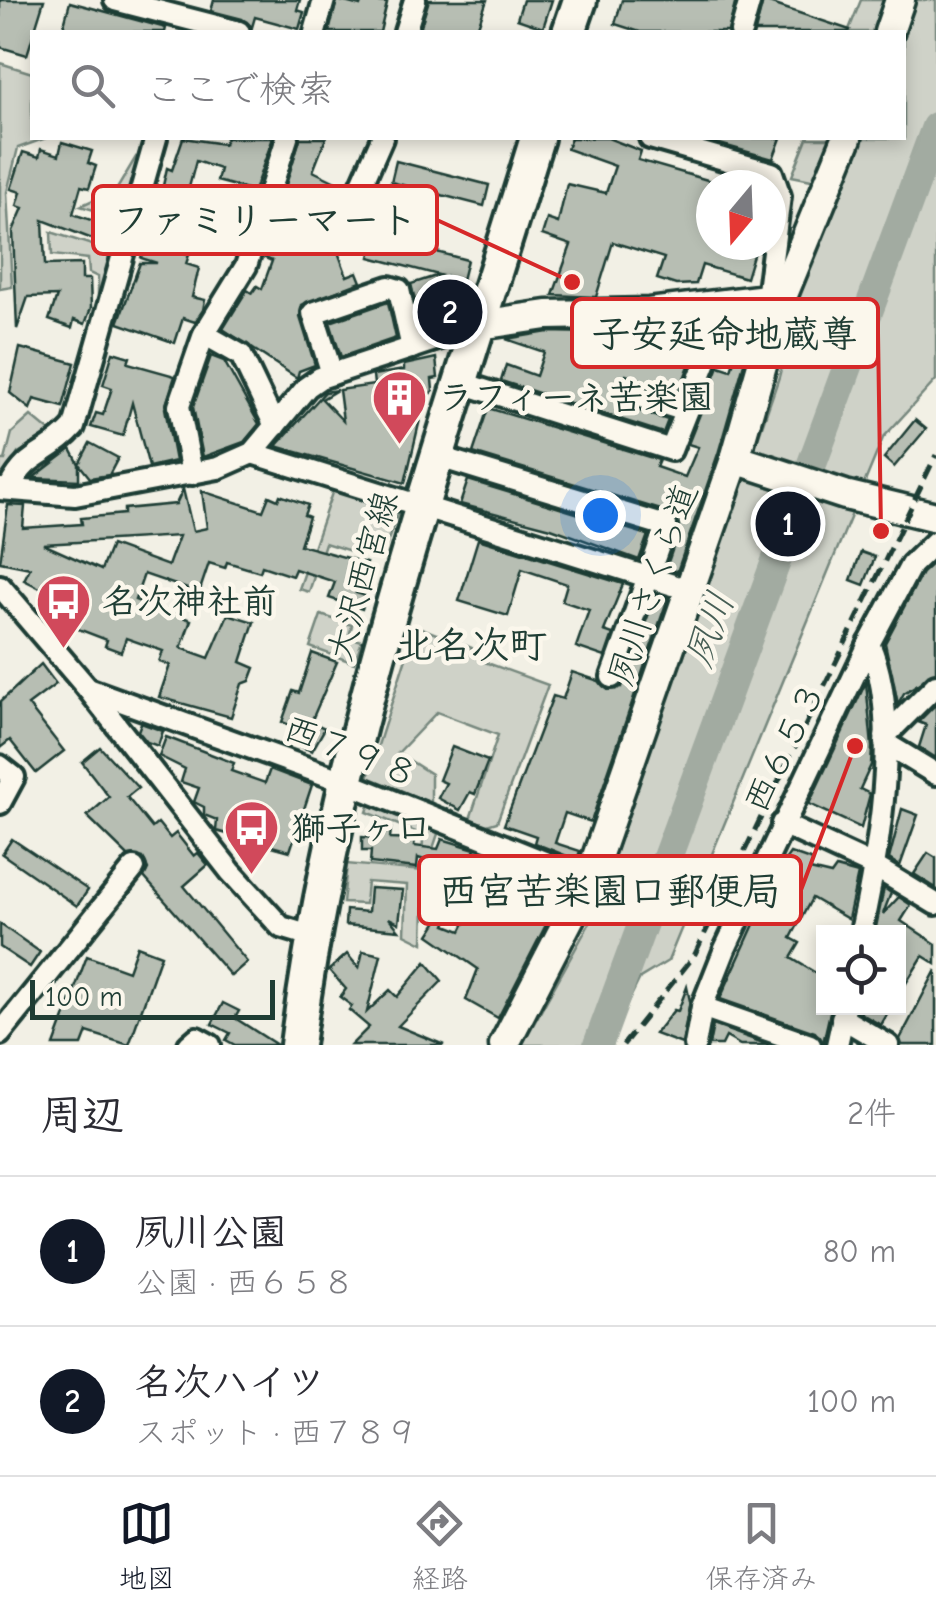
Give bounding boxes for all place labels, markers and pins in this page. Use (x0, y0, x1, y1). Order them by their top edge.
callout: ファミリーマート (93, 186, 437, 254)
pin: 2 (418, 274, 482, 350)
callout: 子安延命地蔵尊 (572, 299, 878, 367)
building icon: ラフィーネ苦楽園 (369, 367, 429, 446)
place label: ラフィーネ苦楽園 (438, 377, 714, 418)
pin: 1 (756, 486, 820, 562)
bus stop icon: 名次神社前 (33, 571, 93, 650)
place label: 名次神社前 (102, 581, 277, 622)
bus stop icon: 獅子ヶ口 (222, 798, 282, 877)
place label: 獅子ヶ口 (291, 808, 431, 849)
callout: 西宮苦楽園口郵便局 (419, 856, 801, 924)

